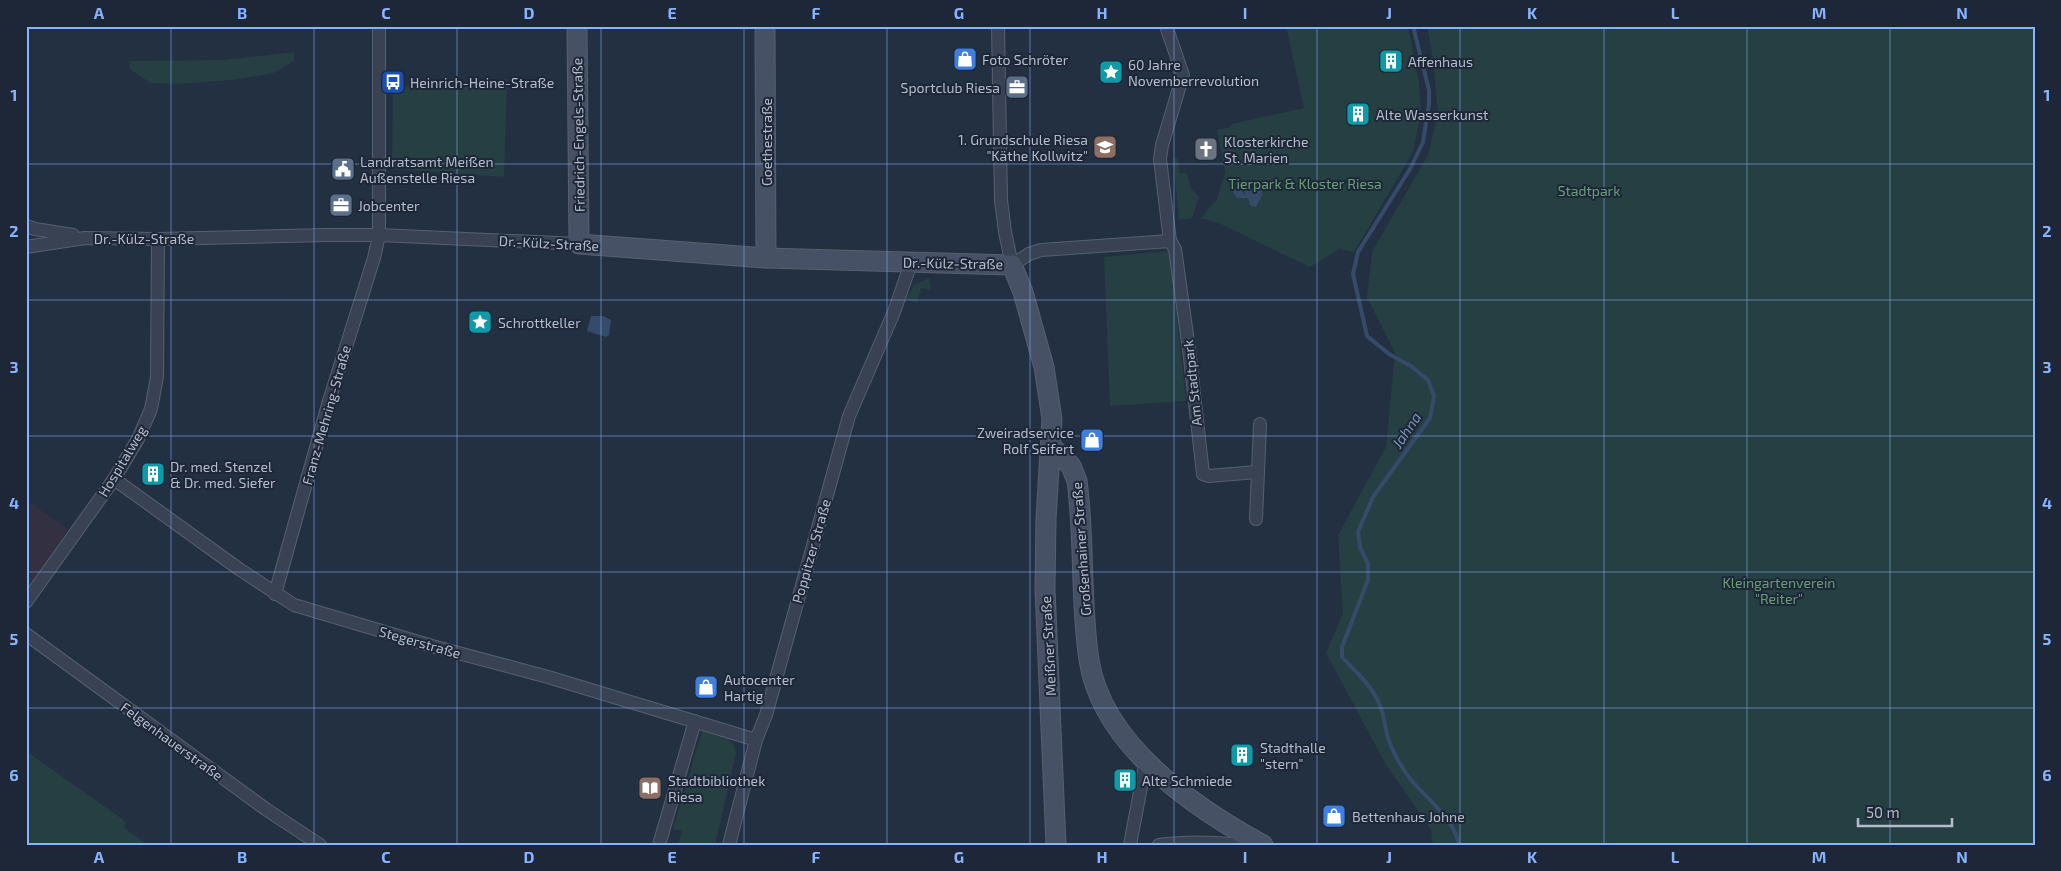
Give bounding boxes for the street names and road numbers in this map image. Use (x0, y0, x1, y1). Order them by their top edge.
street label: Friedrich-Engels-Straße (568, 58, 588, 212)
street label: Goethestraße (758, 98, 775, 186)
street label: Dr.-Külz-Straße (94, 230, 194, 247)
street label: Dr.-Külz-Straße (498, 232, 600, 254)
street label: Dr.-Külz-Straße (903, 254, 1003, 272)
street label: Am Stadtpark (1179, 339, 1205, 427)
street label: Franz-Mehring-Straße (298, 343, 354, 487)
street label: Hospitalweg (94, 422, 150, 500)
street label: Großenhainer Straße (1068, 482, 1094, 616)
street label: Poppitzer Straße (788, 497, 834, 605)
street label: Meißner Straße (1037, 596, 1059, 696)
street label: Stegerstraße (377, 622, 463, 662)
street label: Felgenhauerstraße (118, 698, 226, 784)

